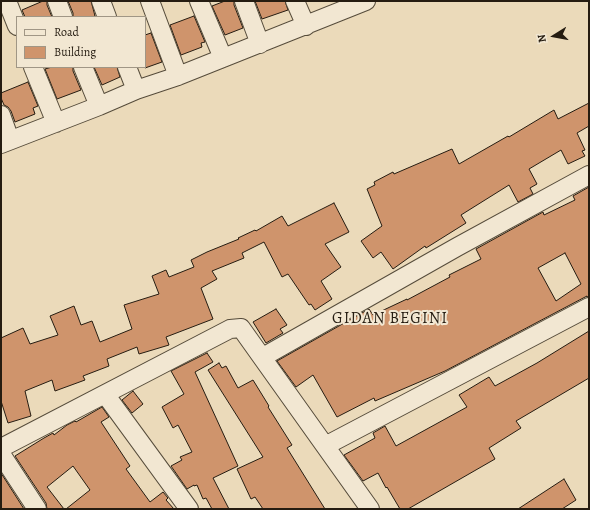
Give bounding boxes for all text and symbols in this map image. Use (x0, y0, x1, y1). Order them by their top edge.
legend (16, 16, 146, 68)
north arrow (534, 16, 574, 56)
text: Road (54, 24, 79, 40)
text: N (534, 33, 550, 44)
text: Building (54, 44, 96, 60)
district label: GIDAN BEGINI (332, 309, 448, 329)

